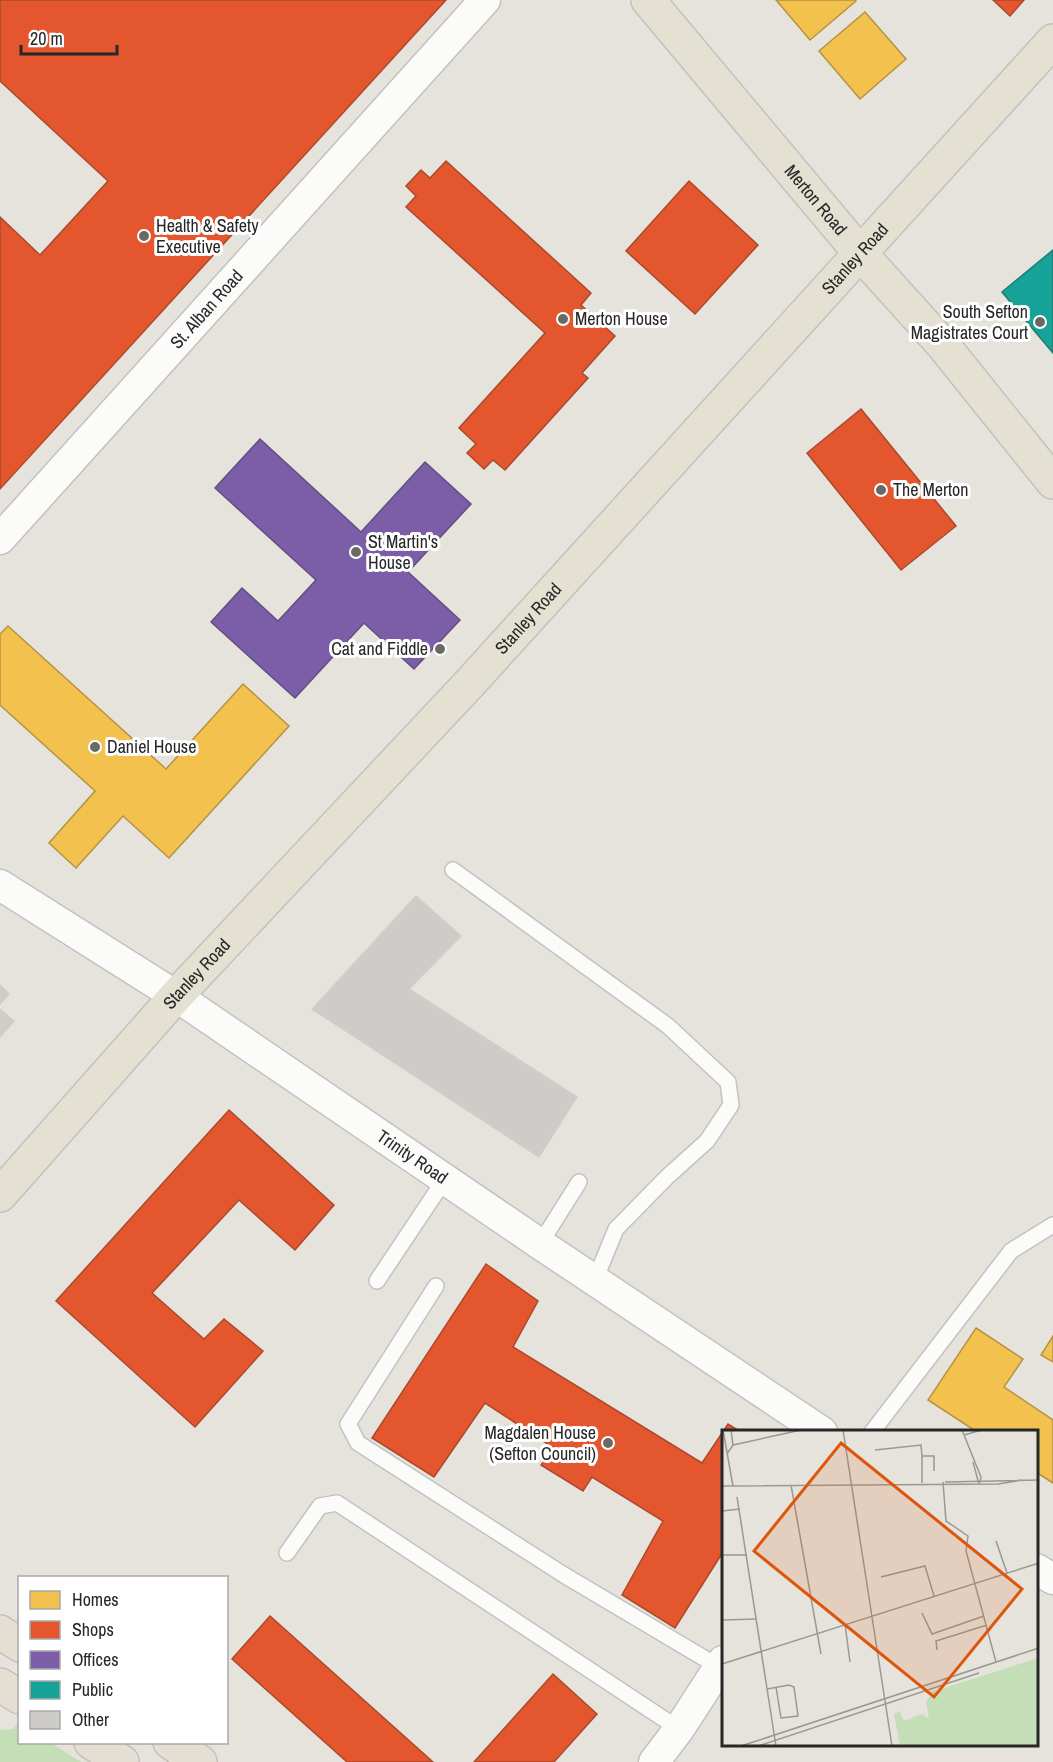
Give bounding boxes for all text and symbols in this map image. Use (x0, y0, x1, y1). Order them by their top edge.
scale bar (21, 18, 117, 56)
text: 20 m (30, 26, 63, 51)
street label: Merton Road (779, 159, 853, 240)
place label: Health & Safety Executive (156, 213, 259, 259)
street label: Stanley Road (816, 217, 894, 300)
marker: Health & Safety Executive (137, 229, 151, 243)
street label: St. Alban Road (164, 264, 249, 354)
place label: South Sefton Magistrates Court (911, 299, 1028, 345)
place label: Merton House (575, 306, 668, 331)
marker: Merton House (556, 312, 570, 326)
marker: South Sefton Magistrates Court (1033, 315, 1047, 329)
place label: The Merton (893, 477, 968, 502)
marker: The Merton (874, 483, 888, 497)
place label: St Martin's House (368, 529, 438, 575)
marker: St Martin's House (349, 545, 363, 559)
street label: Stanley Road (489, 577, 567, 660)
place label: Cat and Fiddle (331, 636, 428, 661)
marker: Cat and Fiddle (433, 642, 447, 656)
place label: Daniel House (107, 734, 196, 759)
marker: Daniel House (88, 740, 102, 754)
street label: Stanley Road (157, 933, 236, 1014)
street label: Trinity Road (372, 1124, 453, 1190)
place label: Magdalen House (Sefton Council) (484, 1420, 596, 1466)
inset map (722, 1430, 1038, 1747)
marker: Magdalen House (Sefton Council) (601, 1436, 615, 1450)
legend (18, 1576, 228, 1744)
text: Homes (72, 1587, 119, 1612)
text: Shops (72, 1617, 114, 1642)
text: Offices (72, 1647, 119, 1672)
text: Public (72, 1677, 113, 1702)
text: Other (72, 1707, 109, 1732)

